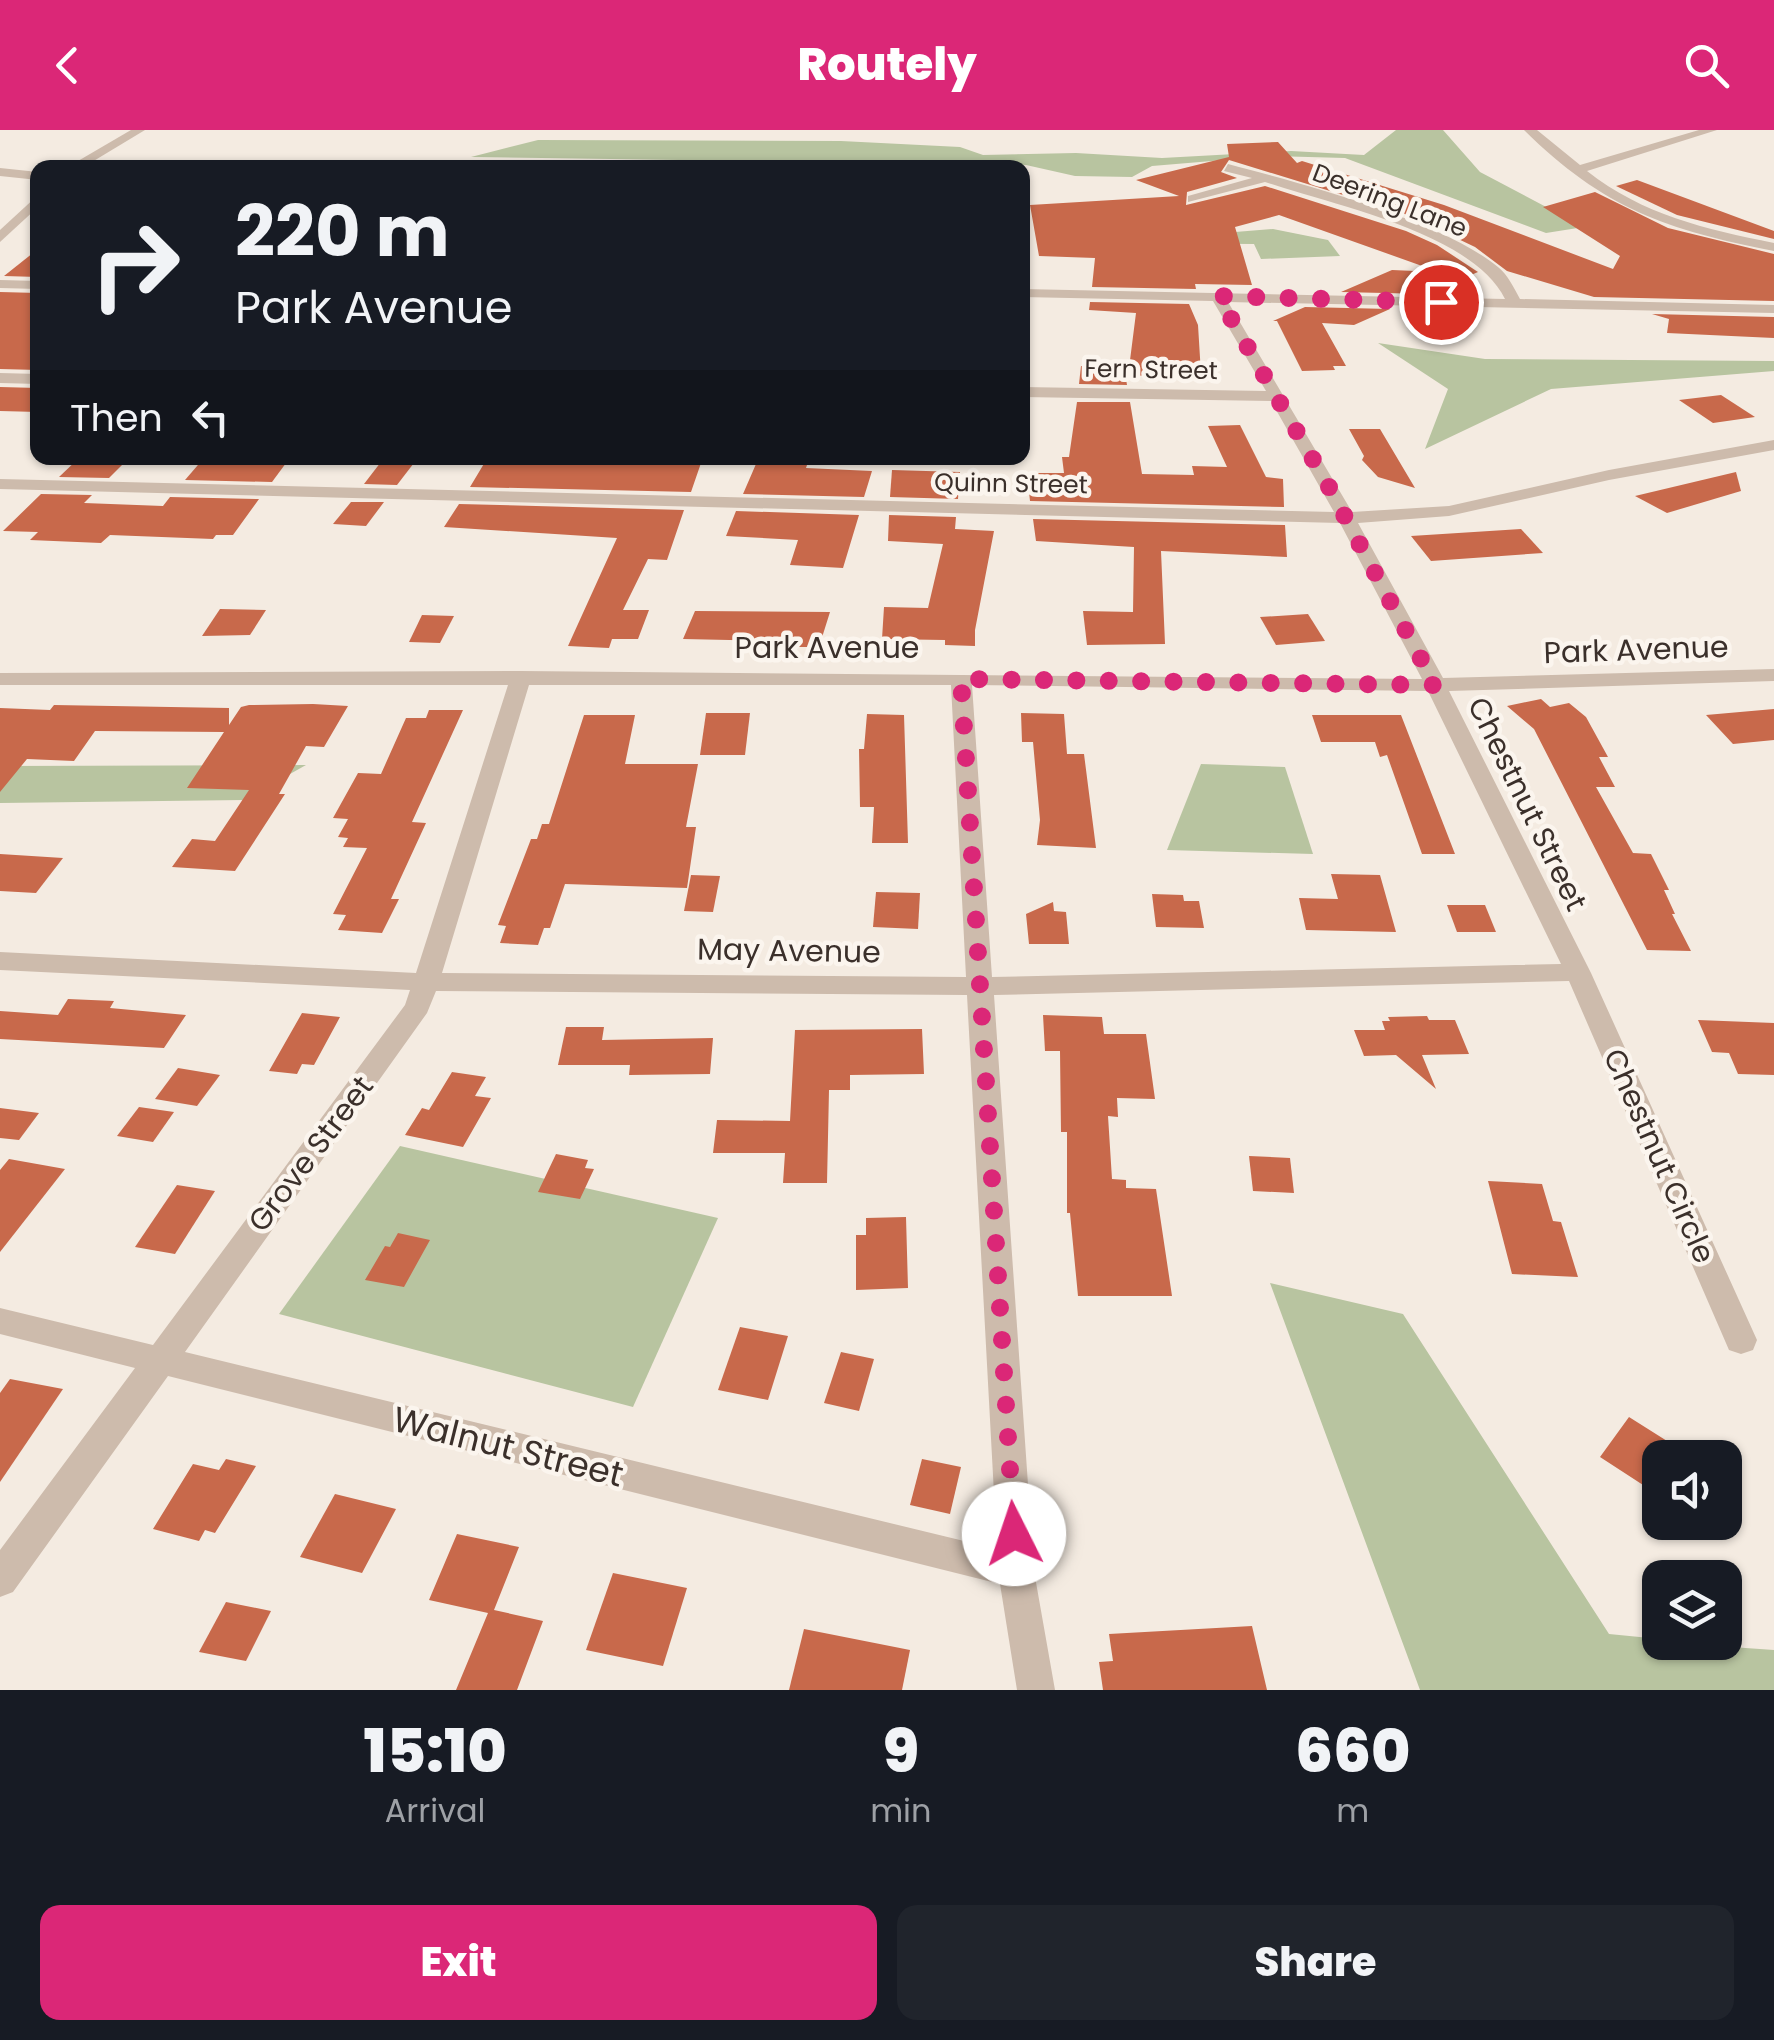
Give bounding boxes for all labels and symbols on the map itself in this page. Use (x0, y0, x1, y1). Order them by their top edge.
street label: Deering Lane (1307, 155, 1472, 246)
pin (1399, 260, 1484, 345)
street label: Fern Street (1084, 351, 1218, 388)
street label: Quinn Street (934, 465, 1088, 502)
street label: Park Avenue (1543, 625, 1729, 674)
street label: Park Avenue (735, 626, 919, 669)
street label: Chestnut Street (1457, 690, 1598, 918)
street label: May Avenue (697, 927, 881, 974)
street label: Chestnut Circle (1593, 1042, 1726, 1270)
street label: Grove Street (238, 1067, 383, 1241)
street label: Walnut Street (388, 1394, 628, 1499)
position arrow (962, 1482, 1066, 1586)

